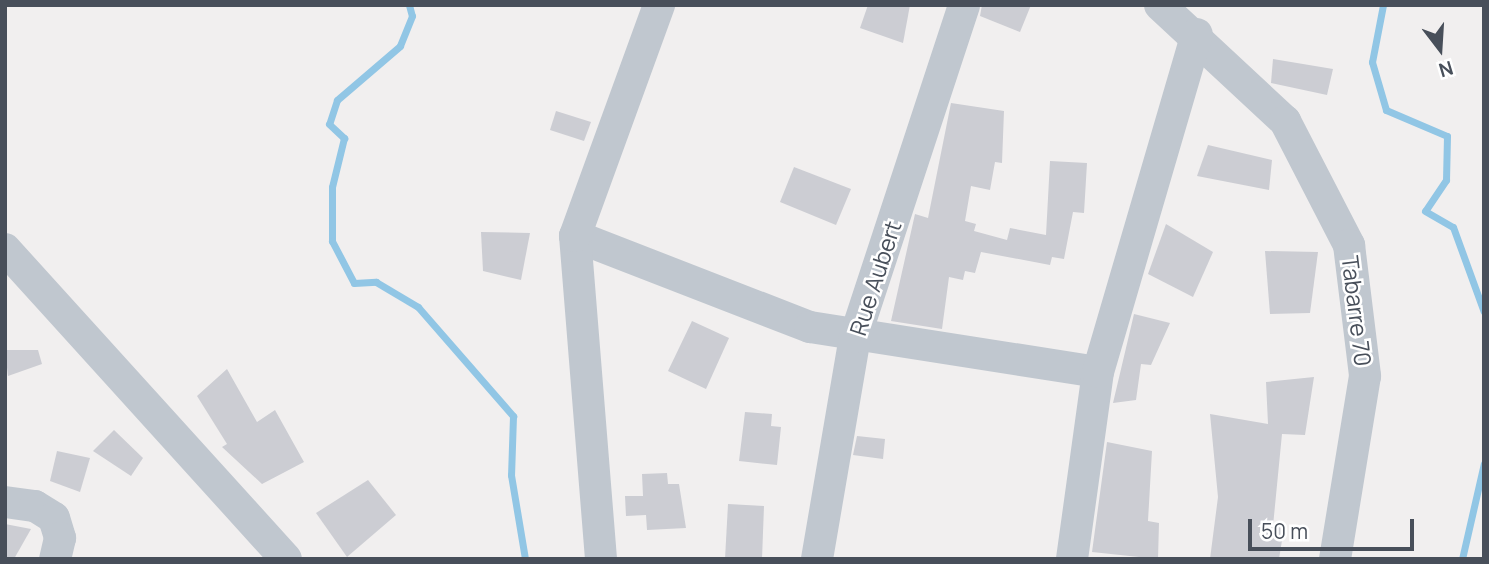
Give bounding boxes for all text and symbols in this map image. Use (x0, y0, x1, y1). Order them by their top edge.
north arrow (1405, 14, 1475, 84)
text: N (1436, 55, 1456, 84)
street label: Rue Aubert (843, 217, 907, 339)
street label: Tabarre 70 (1337, 254, 1377, 368)
scale bar (1251, 504, 1417, 548)
text: 50 m (1261, 517, 1308, 545)

